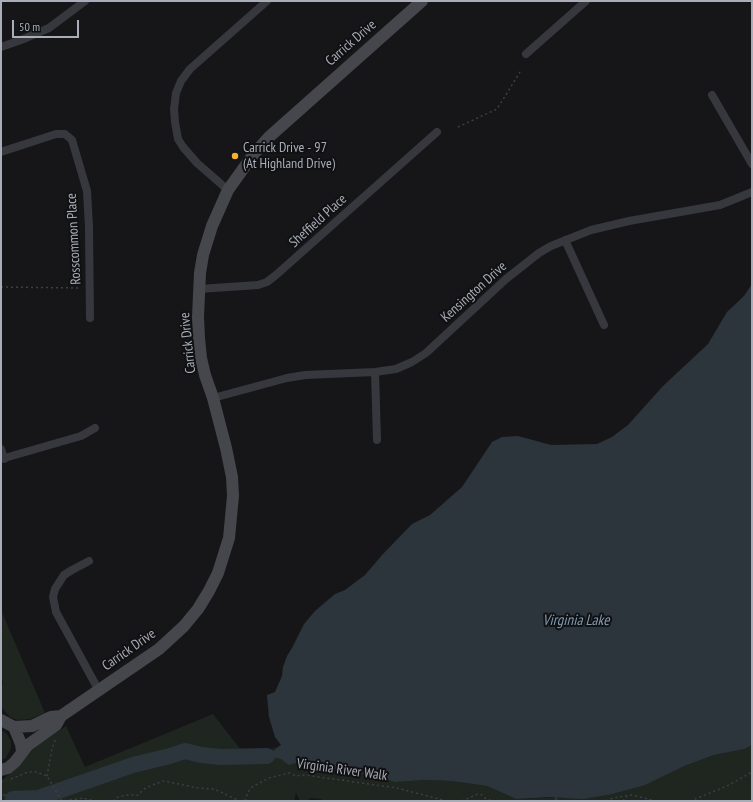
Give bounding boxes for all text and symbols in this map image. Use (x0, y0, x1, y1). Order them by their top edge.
scale bar (14, 12, 81, 38)
street label: Carrick Drive (322, 17, 380, 69)
text: 50 m (19, 19, 40, 34)
place label: Carrick Drive - 97 (At Highland Drive) (243, 140, 335, 172)
marker: Carrick Drive - 97 (At Highland Drive) (230, 151, 240, 161)
street label: Sheffield Place (286, 191, 350, 251)
street label: Rosscommon Place (63, 193, 85, 285)
street label: Kensington Drive (438, 258, 510, 326)
street label: Carrick Drive (176, 312, 200, 374)
water label: Virginia Lake (543, 612, 609, 630)
street label: Carrick Drive (99, 626, 159, 674)
street label: Virginia River Walk (296, 755, 388, 785)

